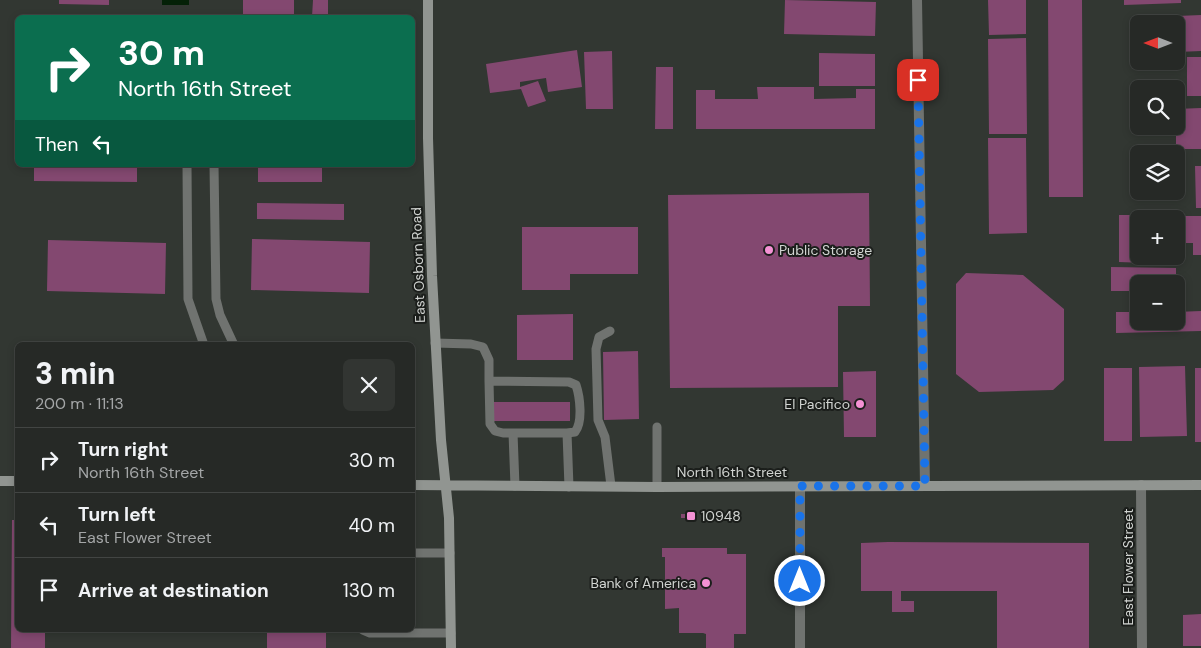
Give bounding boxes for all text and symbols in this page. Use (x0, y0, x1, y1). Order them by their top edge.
north arrow (1130, 15, 1185, 70)
map controls (1130, 15, 1185, 330)
text: 30 m (118, 30, 205, 76)
icon: right (35, 35, 100, 100)
pin (897, 59, 939, 101)
icon: arrive (904, 66, 932, 94)
text: North 16th Street (118, 74, 292, 103)
button: search (1130, 80, 1185, 135)
icon: left (88, 130, 116, 158)
text: Then (35, 132, 78, 157)
button: layers (1130, 145, 1185, 200)
street label: East Osborn Road (407, 207, 429, 323)
button: + (1130, 210, 1185, 265)
place label: Public Storage (779, 241, 872, 259)
marker: Public Storage (763, 244, 775, 256)
button: − (1130, 275, 1185, 330)
text: 3 min (35, 354, 115, 393)
button: close (343, 359, 395, 411)
text: 200 m · 11:13 (35, 393, 124, 414)
place label: El Pacifico (784, 395, 850, 413)
marker: El Pacifico (854, 398, 866, 410)
text: Turn right (78, 437, 168, 462)
icon: right (35, 446, 63, 474)
text: 30 m (349, 448, 395, 473)
text: North 16th Street (78, 462, 204, 483)
street label: North 16th Street (677, 463, 787, 481)
text: Turn left (78, 502, 156, 527)
place label: 10948 (701, 507, 741, 525)
street label: East Flower Street (1119, 508, 1137, 626)
marker: 10948 (685, 510, 697, 522)
icon: left (35, 511, 63, 539)
text: 40 m (348, 513, 395, 538)
text: East Flower Street (78, 527, 212, 548)
position arrow (773, 554, 825, 606)
place label: Bank of America (590, 574, 696, 592)
icon: arrive (35, 576, 63, 604)
marker: Bank of America (700, 577, 712, 589)
text: Arrive at destination (78, 578, 269, 603)
text: 130 m (343, 578, 395, 603)

